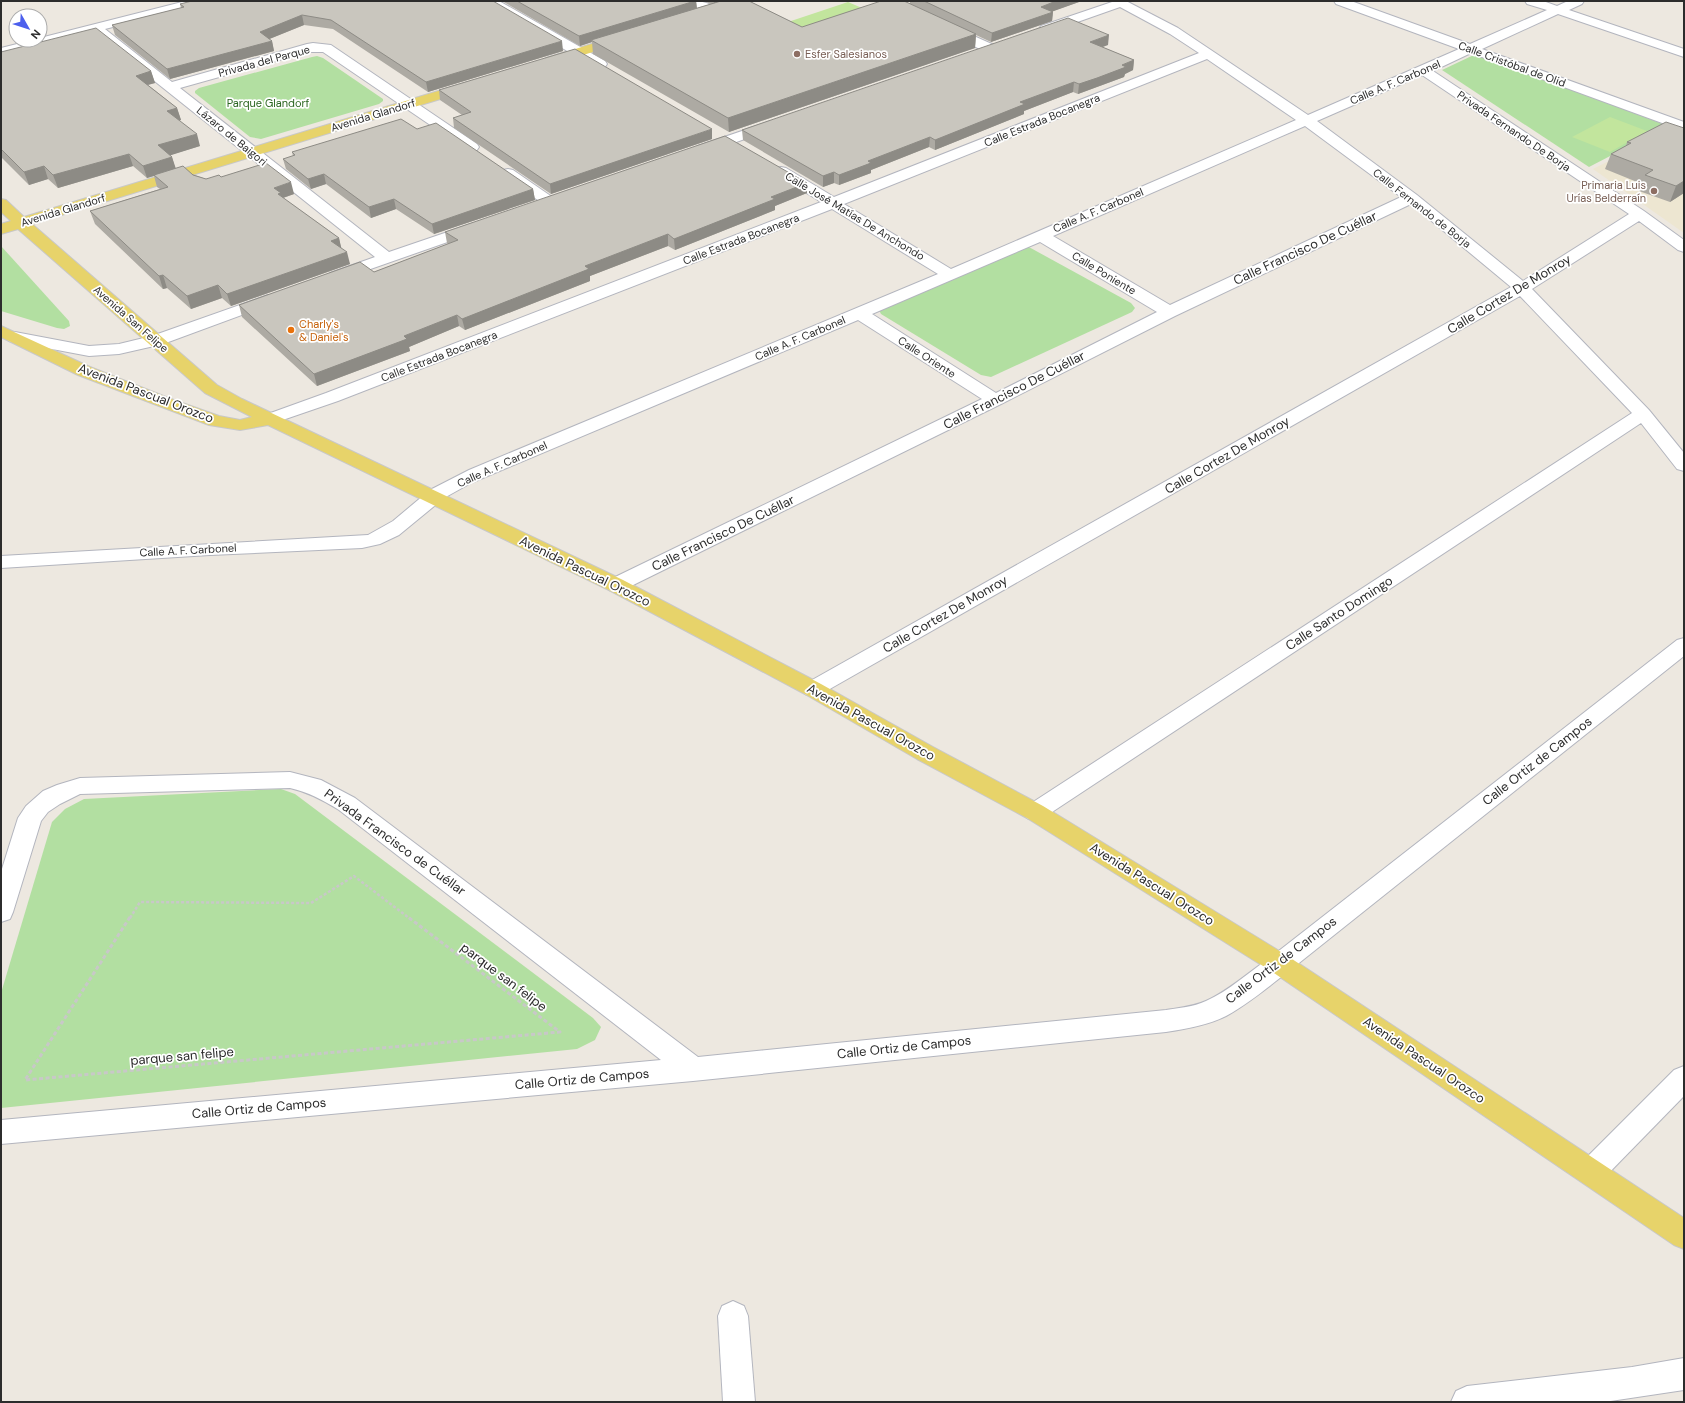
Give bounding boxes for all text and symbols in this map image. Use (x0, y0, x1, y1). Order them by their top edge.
north arrow (8, 8, 48, 48)
text: N (28, 27, 44, 42)
street label: Calle Cristóbal de Olid (1456, 38, 1568, 90)
street label: Privada del Parque (217, 42, 311, 80)
place label: Esfer Salesianos (805, 47, 887, 61)
marker: Esfer Salesianos (792, 49, 802, 59)
street label: Calle A. F. Carbonel (1348, 57, 1442, 107)
street label: Privada Fernando De Borja (1455, 88, 1573, 174)
street label: Calle Estrada Bocanegra (982, 90, 1102, 150)
street label: Avenida Glandorf (329, 95, 417, 134)
park label: Parque Glandorf (227, 96, 310, 110)
street label: Lázaro de Baigori (194, 103, 270, 169)
street label: Calle Fernando de Borja (1370, 165, 1474, 251)
street label: Calle José Matías De Anchondo (783, 169, 927, 263)
place label: Primaria Luis Urías Belderraín (1566, 178, 1646, 205)
street label: Calle A. F. Carbonel (1051, 185, 1145, 235)
marker: Primaria Luis Urías Belderraín (1649, 186, 1659, 196)
street label: Avenida Glandorf (19, 190, 107, 229)
street label: Calle Francisco De Cuéllar (1230, 207, 1380, 289)
street label: Calle Estrada Bocanegra (681, 210, 801, 268)
street label: Calle Poniente (1069, 248, 1139, 298)
street label: Calle Cortez De Monroy (1444, 250, 1574, 338)
street label: Avenida San Felipe (91, 283, 171, 355)
street label: Calle A. F. Carbonel (753, 313, 847, 363)
place label: Charly's & Daniel's (299, 317, 348, 344)
marker: Charly's & Daniel's (286, 325, 296, 335)
street label: Calle Estrada Bocanegra (379, 327, 499, 385)
street label: Calle Oriente (895, 333, 959, 381)
street label: Calle Francisco De Cuéllar (940, 347, 1088, 433)
street label: Avenida Pascual Orozco (76, 359, 216, 427)
street label: Calle Cortez De Monroy (1161, 412, 1293, 498)
street label: Calle A. F. Carbonel (455, 438, 549, 490)
street label: Calle Francisco De Cuéllar (649, 491, 797, 575)
street label: Avenida Pascual Orozco (517, 532, 654, 610)
street label: Calle A. F. Carbonel (139, 540, 237, 560)
street label: Calle Cortez De Monroy (879, 571, 1011, 657)
street label: Calle Santo Domingo (1282, 572, 1396, 654)
street label: Avenida Pascual Orozco (804, 680, 938, 764)
street label: Calle Ortiz de Campos (1479, 713, 1595, 809)
street label: Privada Francisco de Cuéllar (321, 785, 469, 899)
street label: Avenida Pascual Orozco (1087, 839, 1218, 929)
street label: Calle Ortiz de Campos (1222, 913, 1340, 1007)
street label: parque san felipe (457, 939, 551, 1015)
street label: Avenida Pascual Orozco (1360, 1013, 1489, 1107)
street label: Calle Ortiz de Campos (836, 1031, 972, 1063)
street label: parque san felipe (130, 1043, 234, 1069)
street label: Calle Ortiz de Campos (514, 1065, 650, 1093)
street label: Calle Ortiz de Campos (191, 1094, 327, 1122)

